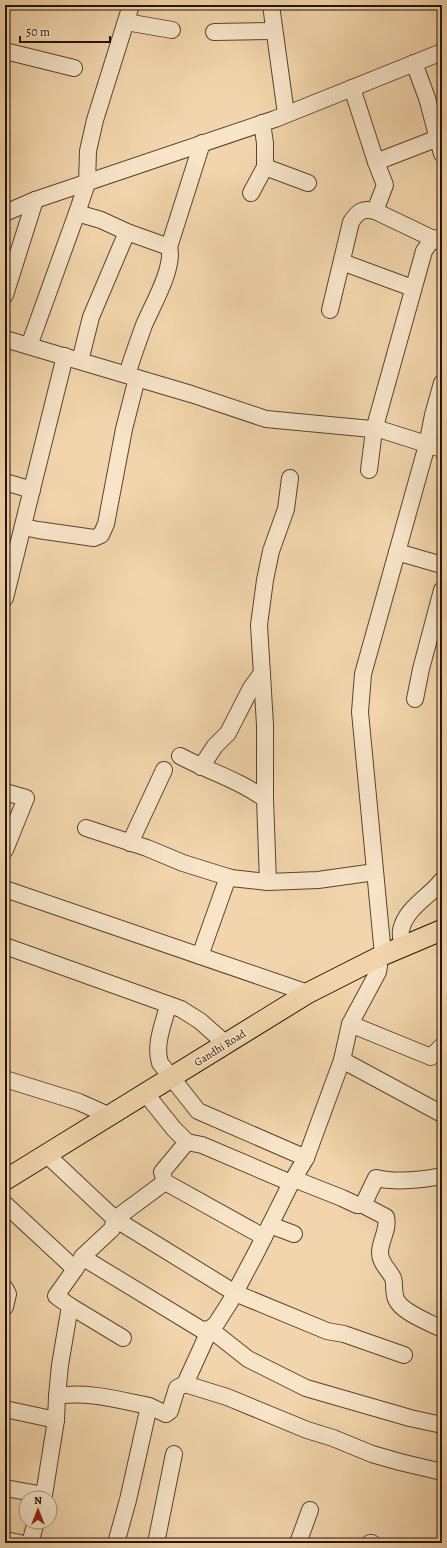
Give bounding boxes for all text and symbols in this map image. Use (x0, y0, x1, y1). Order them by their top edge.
scale bar (20, 18, 110, 44)
text: 50 m (26, 24, 50, 40)
street label: Gandhi Road (191, 1026, 249, 1070)
north arrow (18, 1490, 58, 1530)
text: N (34, 1493, 42, 1508)

